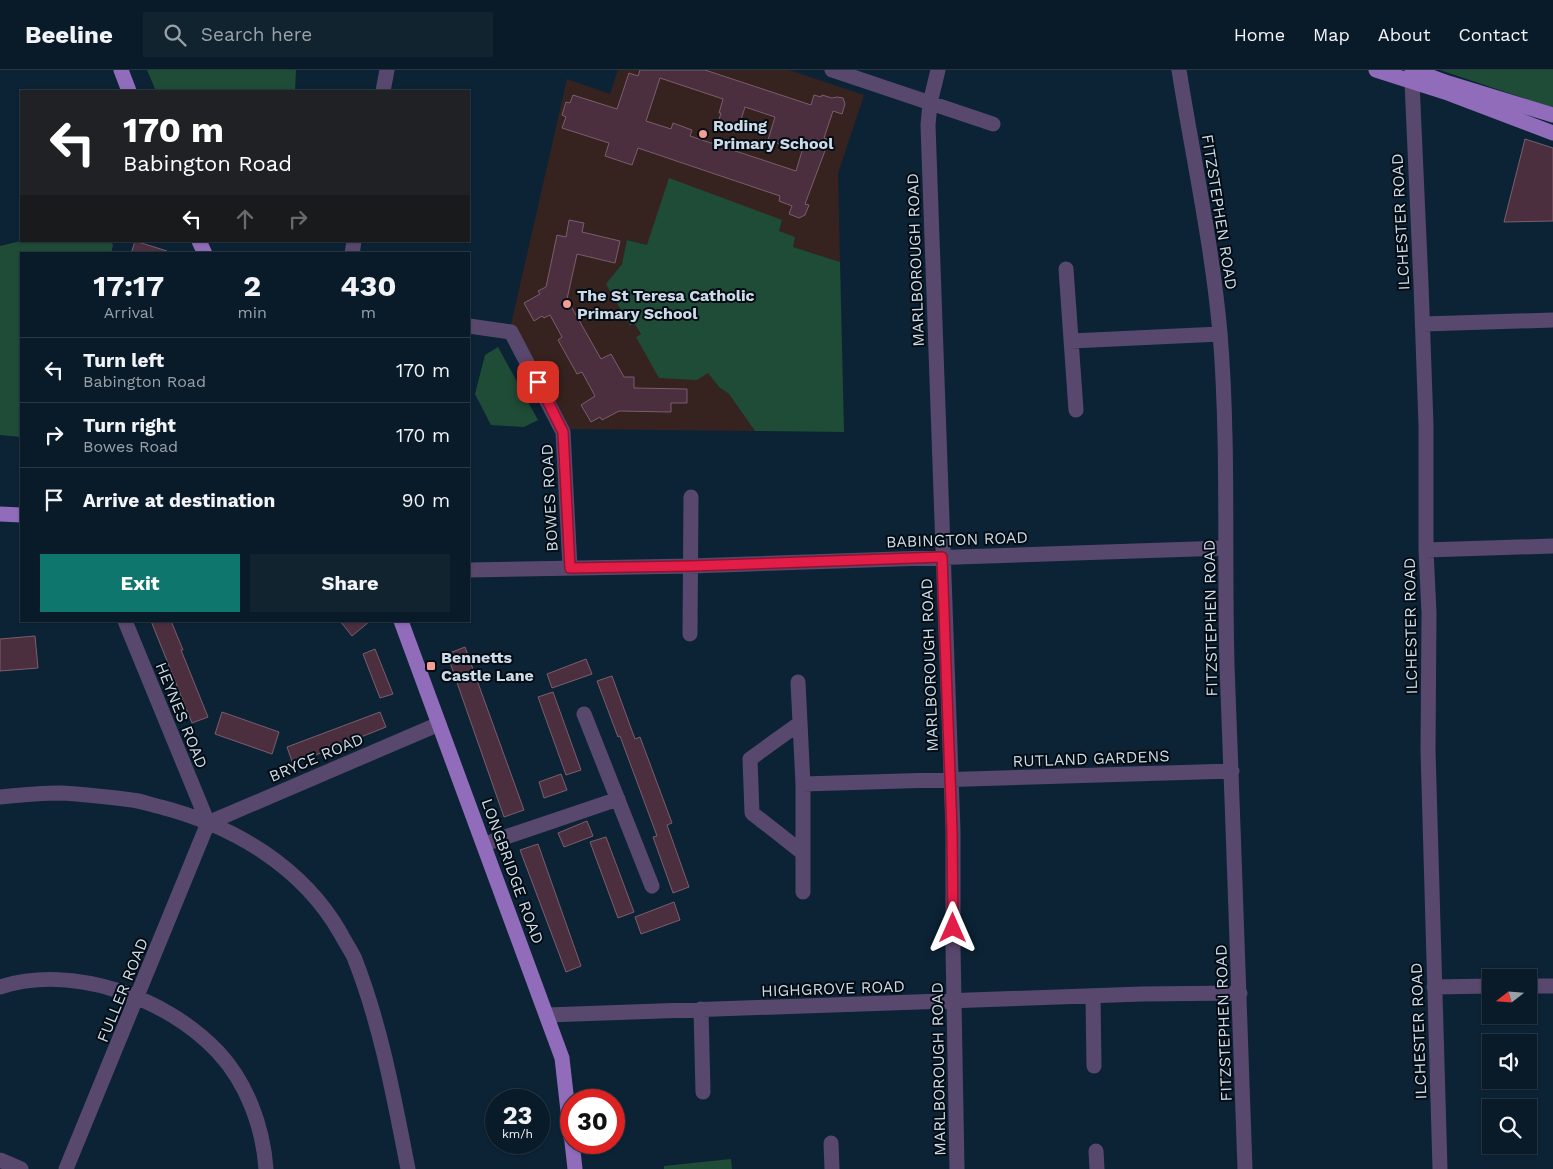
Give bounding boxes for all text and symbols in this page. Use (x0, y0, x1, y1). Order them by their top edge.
search box (143, 12, 493, 57)
text: Beeline (25, 21, 113, 49)
icon: search (161, 21, 189, 49)
text: Search here (201, 23, 312, 46)
text: Home (1234, 24, 1285, 45)
text: Map (1313, 24, 1350, 45)
text: About (1378, 24, 1430, 45)
text: Contact (1458, 24, 1528, 45)
text: 170 m (123, 109, 224, 151)
icon: left (40, 110, 105, 175)
place label: Roding Primary School (713, 116, 834, 153)
marker: Roding Primary School (697, 128, 709, 140)
street label: FITZSTEPHEN ROAD (1198, 133, 1241, 291)
text: Babington Road (123, 151, 292, 176)
street label: ILCHESTER ROAD (1387, 153, 1414, 291)
street label: MARLBOROUGH ROAD (903, 173, 928, 347)
icon: left (178, 205, 206, 233)
icon: ahead (231, 205, 259, 233)
icon: right (284, 205, 312, 233)
text: 17:17 (93, 268, 164, 303)
text: 2 (243, 268, 261, 303)
text: 430 (340, 268, 397, 303)
place label: The St Teresa Catholic Primary School (577, 286, 755, 323)
marker: The St Teresa Catholic Primary School (561, 298, 573, 310)
text: Arrival (104, 303, 154, 322)
text: min (237, 303, 267, 322)
text: m (361, 303, 376, 322)
text: Turn left (83, 349, 164, 372)
icon: left (40, 356, 68, 384)
text: 170 m (396, 359, 450, 382)
pin (517, 361, 559, 403)
icon: arrive (524, 368, 552, 396)
text: Babington Road (83, 372, 206, 391)
text: Turn right (83, 414, 176, 437)
icon: right (40, 421, 68, 449)
text: 170 m (396, 424, 450, 447)
text: Bowes Road (83, 437, 178, 456)
street label: BOWES ROAD (537, 444, 562, 552)
icon: arrive (40, 486, 68, 514)
text: Arrive at destination (83, 489, 275, 512)
text: 90 m (402, 489, 450, 512)
street label: BABINGTON ROAD (886, 528, 1028, 551)
street label: FITZSTEPHEN ROAD (1200, 539, 1221, 697)
button: Exit (40, 554, 240, 612)
button: Share (250, 554, 450, 612)
street label: ILCHESTER ROAD (1400, 557, 1421, 695)
street label: MARLBOROUGH ROAD (917, 578, 942, 752)
place label: Bennetts Castle Lane (441, 648, 534, 685)
street label: HEYNES ROAD (152, 659, 211, 771)
marker: Bennetts Castle Lane (425, 660, 437, 672)
street label: BRYCE ROAD (266, 729, 366, 786)
street label: RUTLAND GARDENS (1012, 746, 1170, 771)
street label: LONGBRIDGE ROAD (477, 796, 548, 946)
position arrow (926, 901, 978, 953)
street label: FULLER ROAD (93, 935, 152, 1045)
street label: FITZSTEPHEN ROAD (1211, 944, 1236, 1102)
street label: ILCHESTER ROAD (1407, 962, 1430, 1100)
north arrow (1482, 969, 1538, 1024)
map controls (1482, 969, 1537, 1154)
street label: HIGHGROVE ROAD (761, 976, 905, 1001)
street label: MARLBOROUGH ROAD (927, 982, 950, 1156)
button: sound (1482, 1034, 1537, 1089)
speed limit sign: 30 (560, 1089, 625, 1154)
button: search (1482, 1099, 1537, 1154)
text: 23 (503, 1101, 532, 1130)
text: km/h (502, 1127, 533, 1141)

